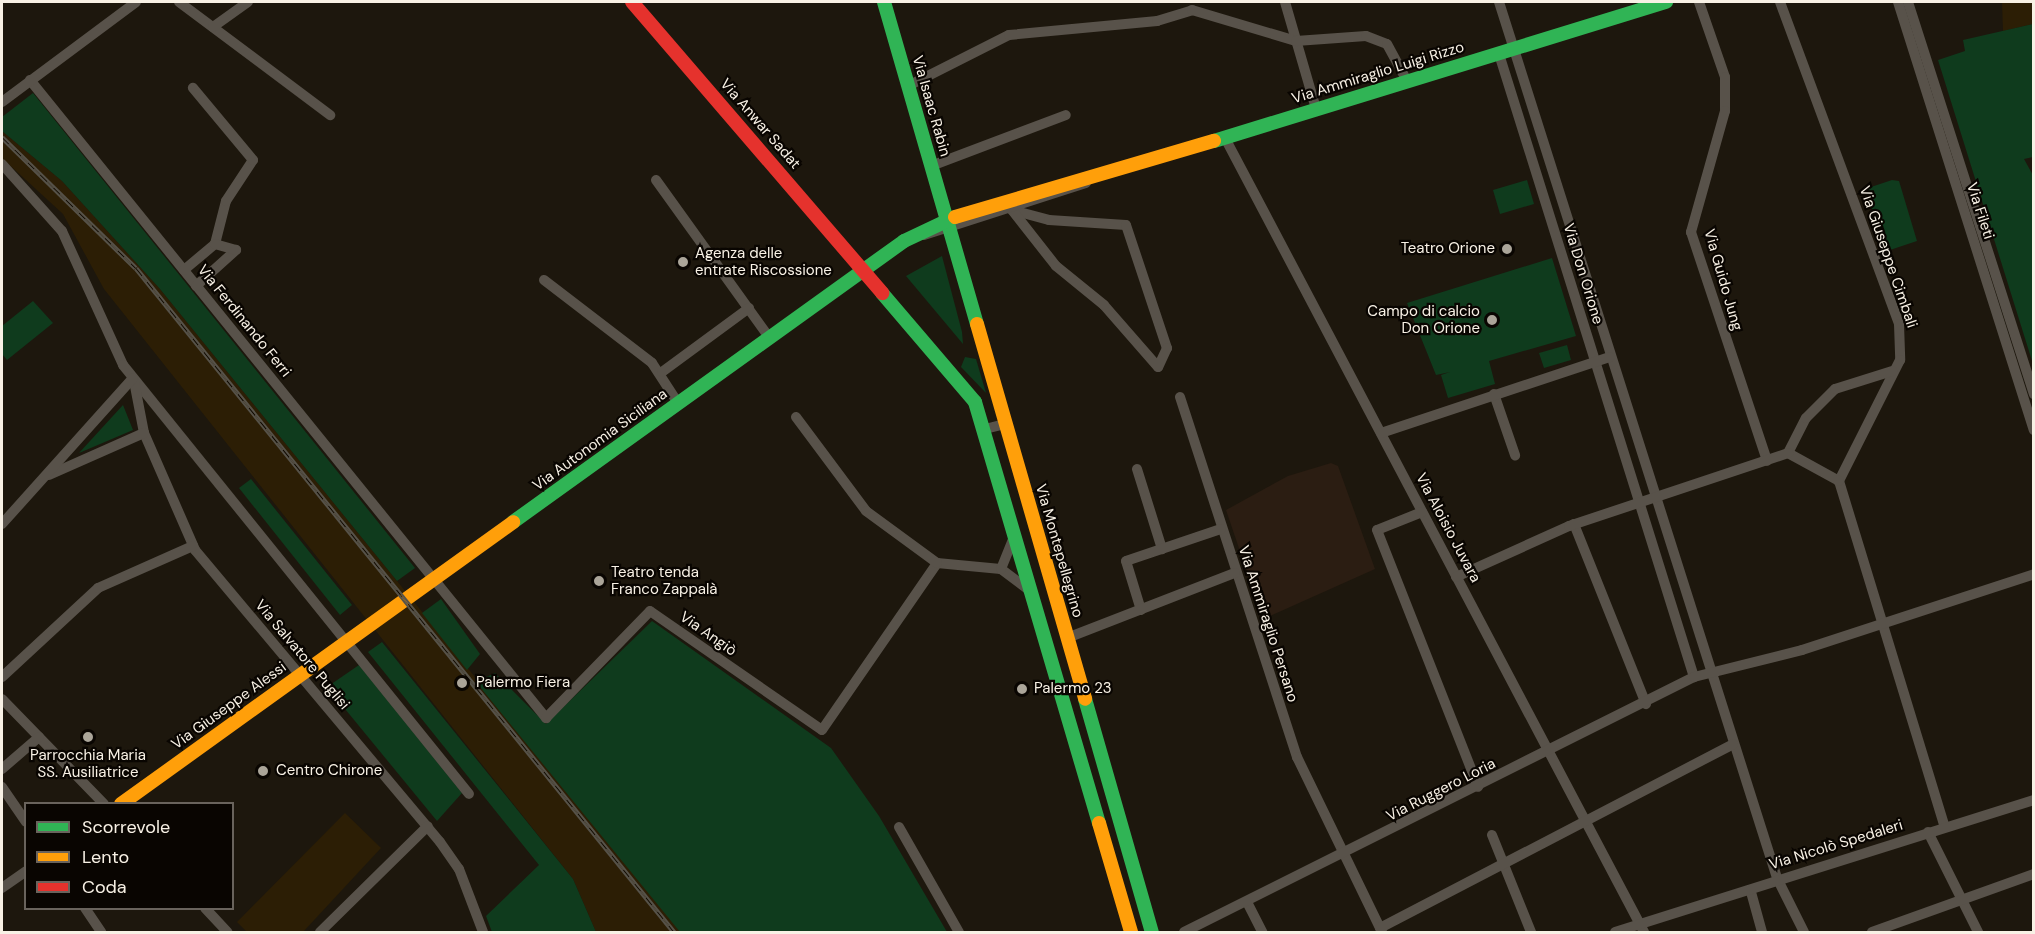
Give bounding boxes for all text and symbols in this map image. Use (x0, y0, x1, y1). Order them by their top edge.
street label: Via Ammiraglio Luigi Rizzo (1290, 38, 1466, 108)
street label: Via Isaac Rabin (908, 53, 954, 159)
street label: Via Anwar Sadat (716, 75, 804, 173)
street label: Via Fileti (1962, 180, 1998, 242)
street label: Via Giuseppe Cimbali (1855, 184, 1921, 330)
street label: Via Don Orione (1559, 221, 1607, 327)
street label: Via Guido Jung (1700, 227, 1746, 333)
place label: Teatro Orione (1401, 240, 1495, 258)
marker: Teatro Orione (1500, 242, 1514, 256)
place label: Agenza delle entrate Riscossione (695, 244, 832, 279)
marker: Agenza delle entrate Riscossione (676, 255, 690, 269)
street label: Via Ferdinando Ferri (193, 261, 295, 381)
place label: Campo di calcio Don Orione (1367, 302, 1480, 337)
marker: Campo di calcio Don Orione (1485, 313, 1499, 327)
street label: Via Autonomia Siciliana (529, 385, 671, 495)
street label: Via Aloisio Juvara (1412, 470, 1484, 586)
street label: Via Montepellegrino (1031, 482, 1087, 620)
street label: Via Ammiraglio Persano (1234, 543, 1302, 705)
place label: Teatro tenda Franco Zappalà (611, 563, 718, 598)
marker: Teatro tenda Franco Zappalà (592, 574, 606, 588)
street label: Via Salvatore Puglisi (251, 597, 353, 713)
street label: Via Angiò (676, 608, 740, 660)
street label: Via Giuseppe Alessi (168, 658, 290, 754)
marker: Palermo Fiera (453, 674, 471, 692)
place label: Palermo Fiera (476, 674, 570, 692)
place label: Palermo 23 (1034, 680, 1112, 698)
marker: Palermo 23 (1015, 682, 1029, 696)
marker: Parrocchia Maria SS. Ausiliatrice (81, 730, 95, 744)
place label: Parrocchia Maria SS. Ausiliatrice (30, 746, 146, 781)
street label: Via Ruggero Loria (1383, 755, 1499, 825)
marker: Centro Chirone (254, 762, 272, 780)
place label: Centro Chirone (276, 762, 382, 780)
legend (24, 802, 234, 910)
text: Scorrevole (82, 815, 170, 839)
street label: Via Nicolò Spedaleri (1767, 816, 1905, 874)
text: Lento (82, 845, 129, 869)
text: Coda (82, 875, 127, 899)

